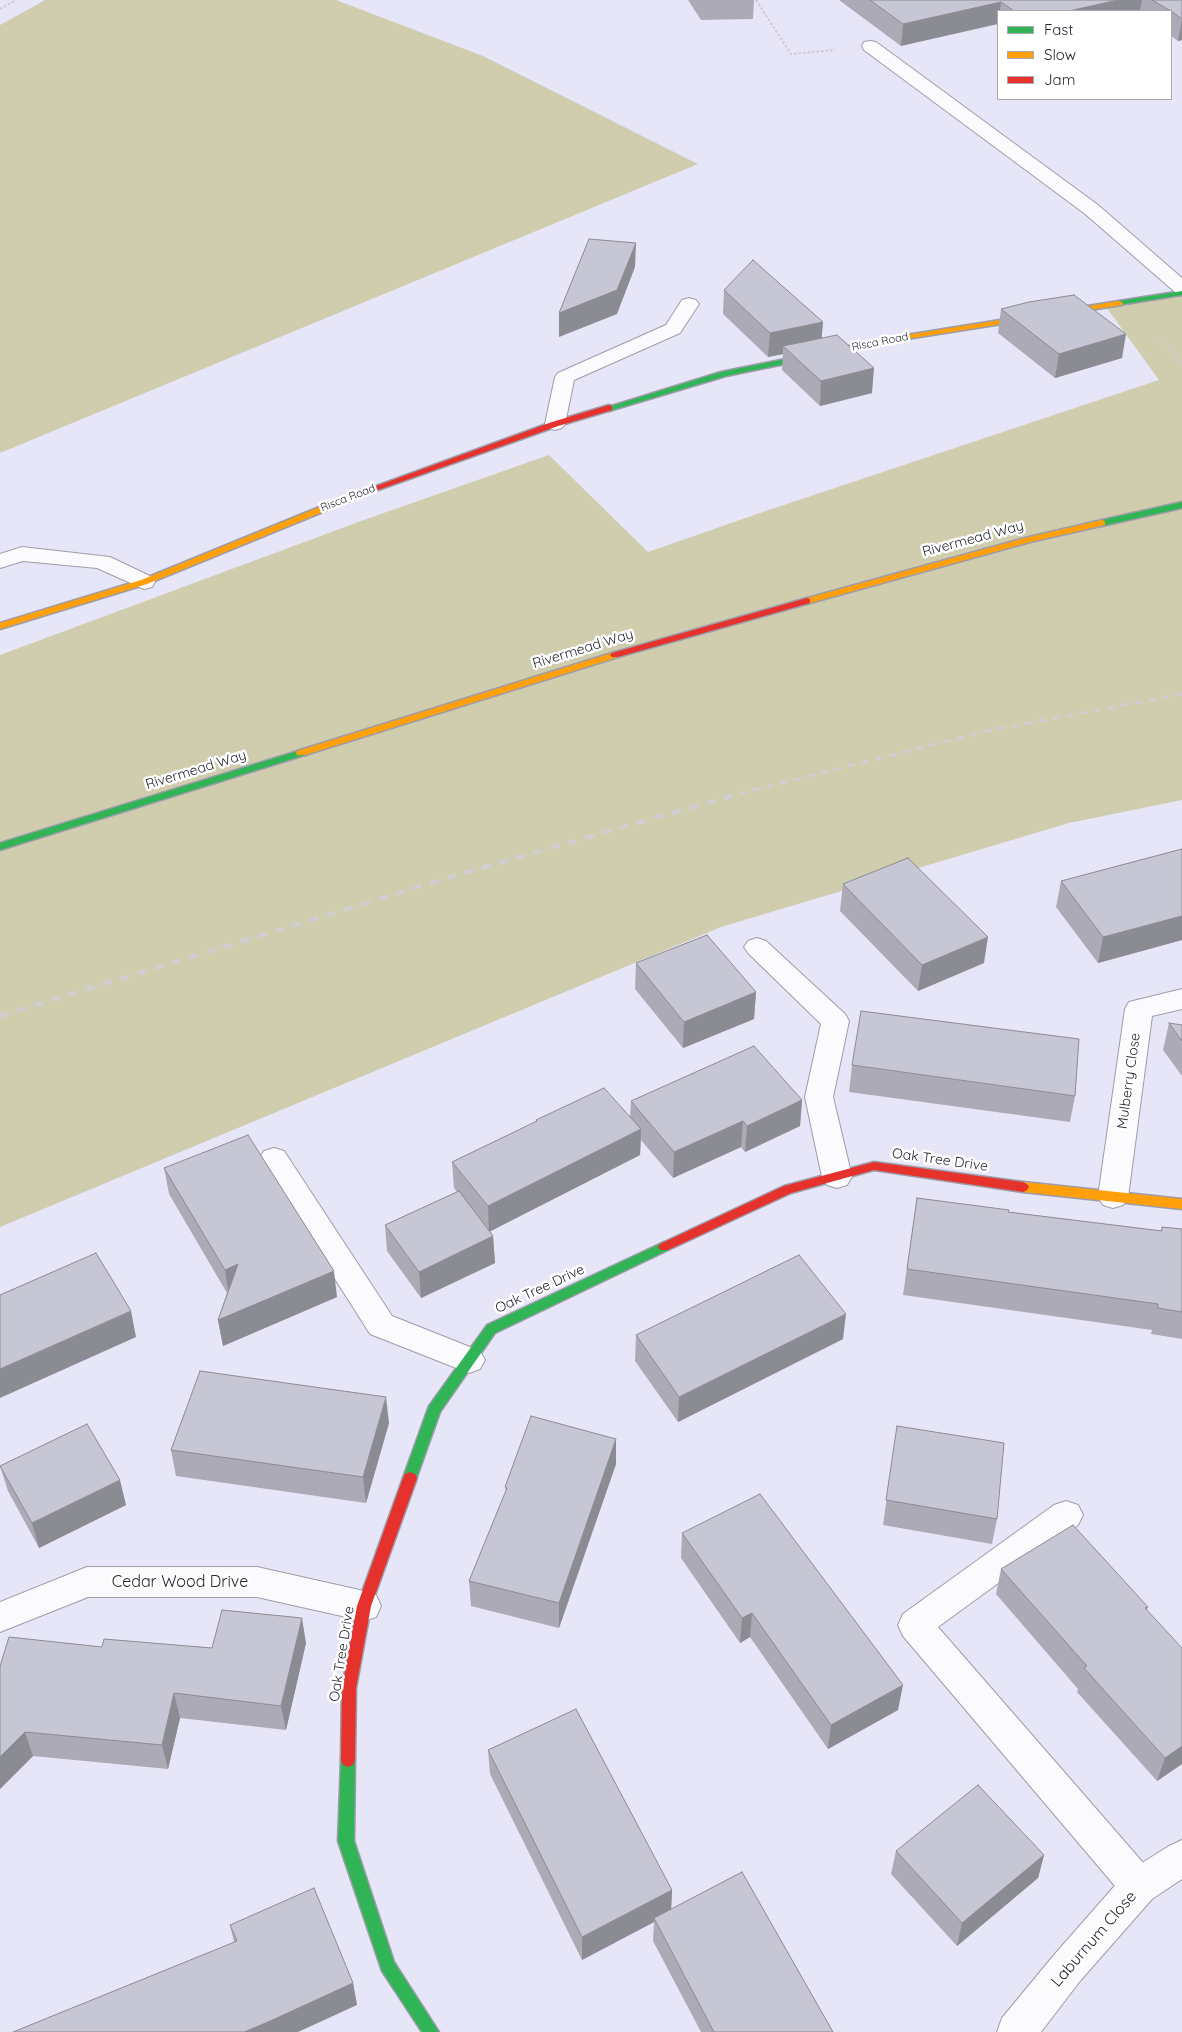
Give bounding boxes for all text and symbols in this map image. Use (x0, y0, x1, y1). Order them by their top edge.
legend (997, 10, 1172, 100)
text: Fast (1044, 20, 1073, 39)
text: Slow (1044, 45, 1076, 64)
text: Jam (1044, 70, 1075, 89)
street label: Risca Road (850, 330, 910, 354)
street label: Risca Road (319, 482, 377, 514)
street label: Rivermead Way (920, 517, 1026, 561)
street label: Rivermead Way (531, 626, 635, 672)
street label: Rivermead Way (144, 747, 248, 793)
street label: Mulberry Close (1114, 1032, 1144, 1130)
street label: Oak Tree Drive (891, 1145, 989, 1175)
street label: Oak Tree Drive (493, 1261, 587, 1317)
street label: Cedar Wood Drive (112, 1572, 248, 1592)
street label: Oak Tree Drive (326, 1605, 358, 1703)
street label: Laburnum Close (1047, 1887, 1141, 1991)

